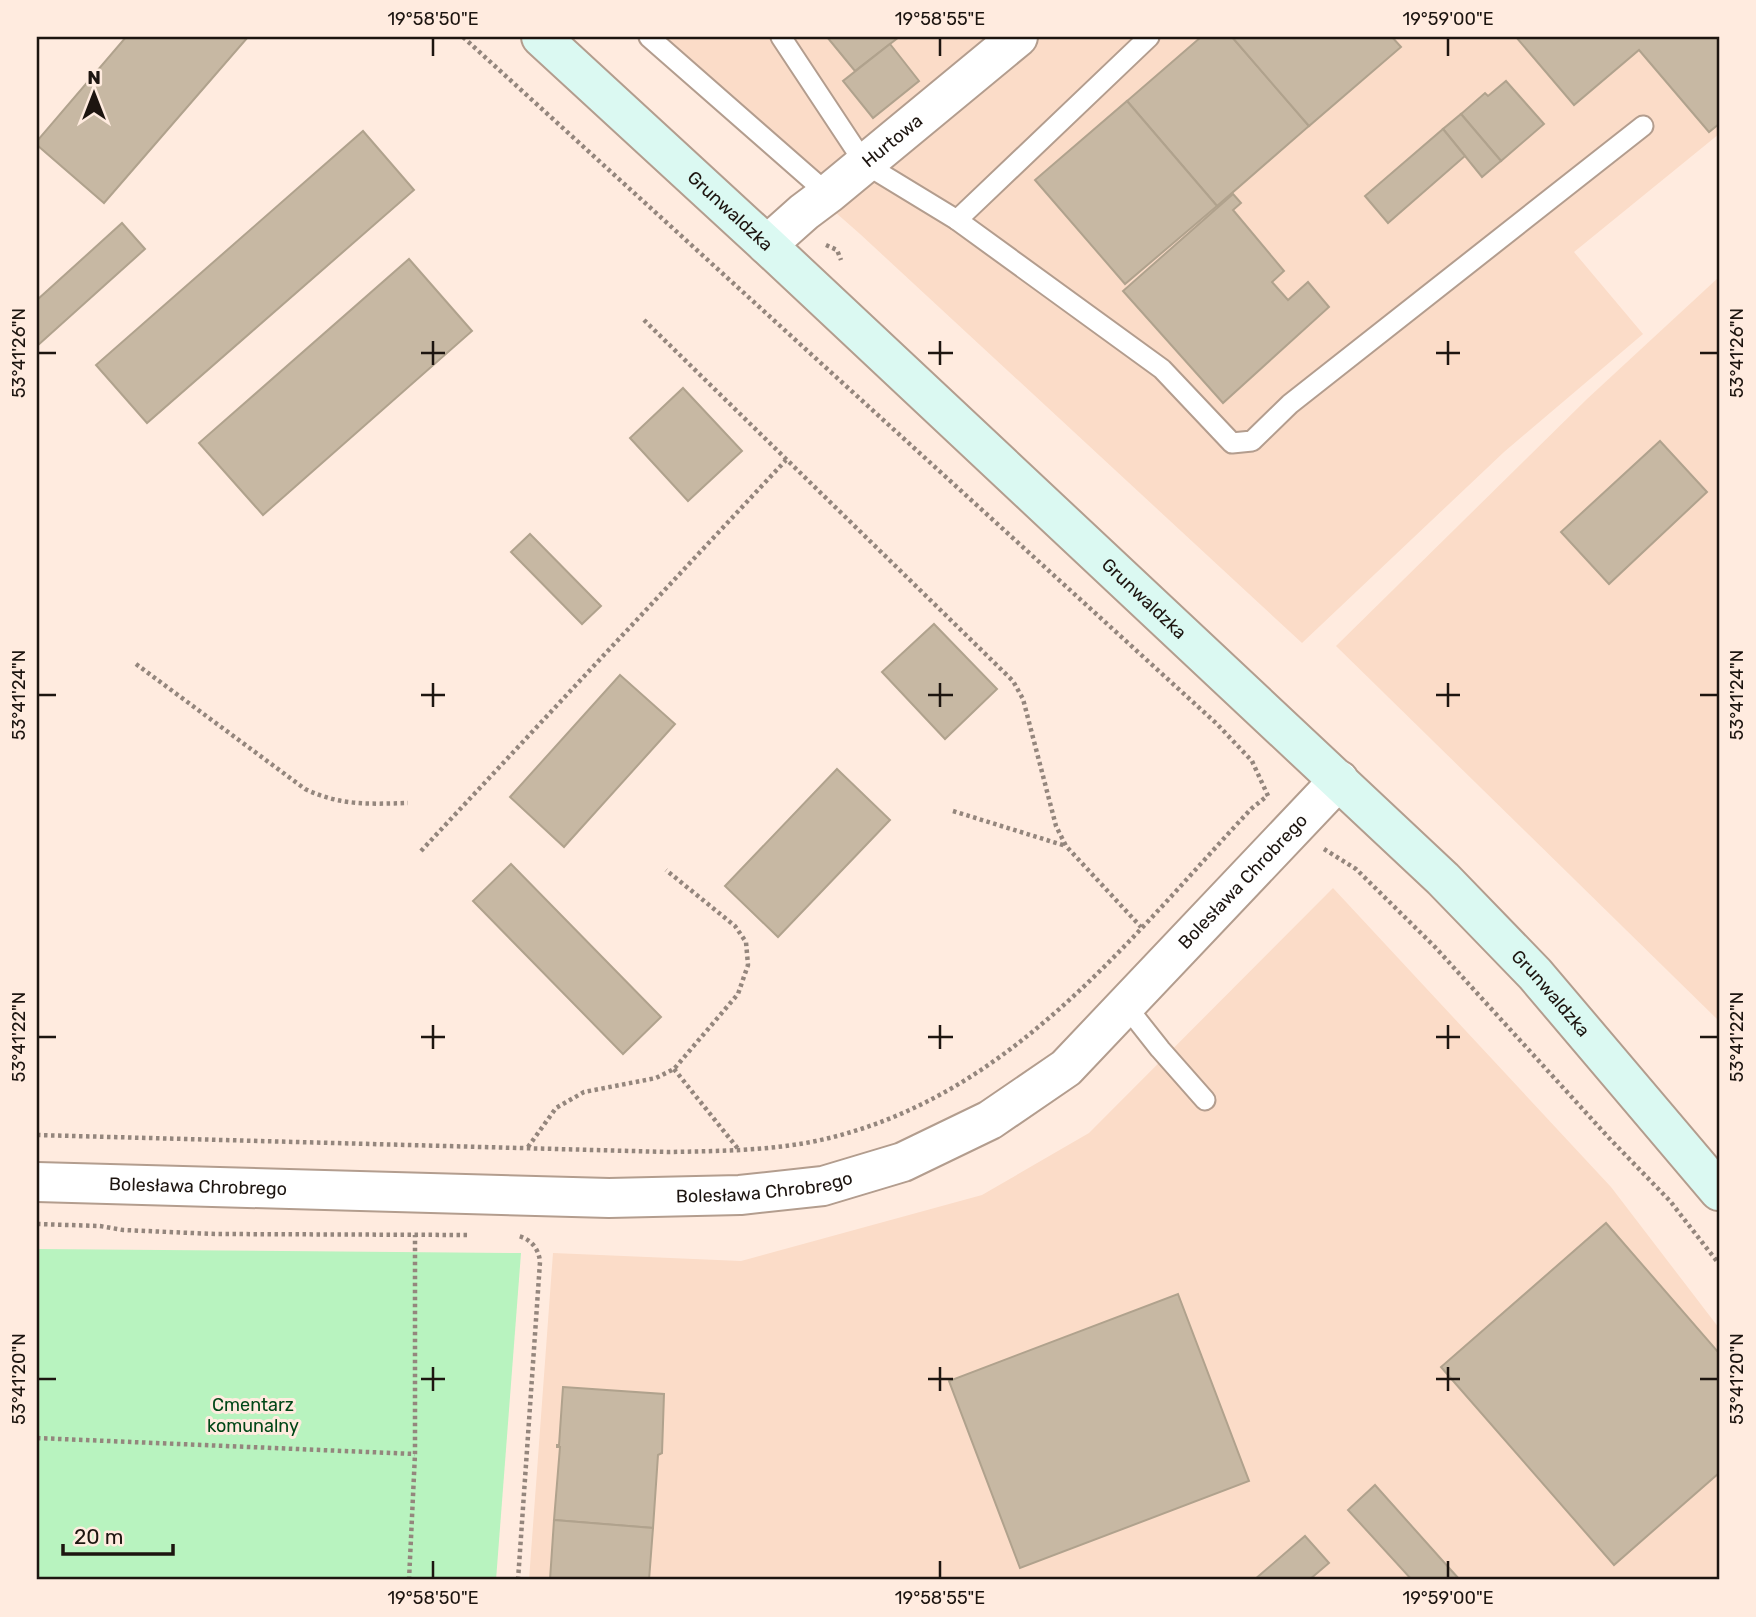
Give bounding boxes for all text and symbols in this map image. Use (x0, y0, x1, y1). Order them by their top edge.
text: 19°58'50"E (387, 8, 479, 30)
text: 19°58'55"E (895, 8, 985, 30)
text: 19°59'00"E (1402, 8, 1494, 30)
north arrow (60, 60, 130, 130)
text: N (87, 66, 101, 89)
street label: Hurtowa (858, 110, 927, 172)
street label: Grunwaldzka (683, 166, 777, 256)
text: 53°41'26"N (8, 308, 30, 398)
text: 53°41'26"N (1726, 308, 1748, 398)
street label: Grunwaldzka (1097, 554, 1191, 644)
text: 53°41'24"N (8, 650, 30, 740)
text: 53°41'24"N (1726, 650, 1748, 740)
street label: Bolesława Chrobrego (1174, 809, 1312, 954)
street label: Grunwaldzka (1507, 945, 1594, 1041)
text: 53°41'22"N (8, 992, 30, 1082)
text: 53°41'22"N (1726, 992, 1748, 1082)
street label: Bolesława Chrobrego (676, 1167, 855, 1207)
street label: Bolesława Chrobrego (109, 1173, 287, 1200)
text: 53°41'20"N (8, 1333, 30, 1425)
text: 53°41'20"N (1726, 1333, 1748, 1425)
park label: Cmentarz komunalny (207, 1394, 299, 1437)
scale bar (63, 1512, 173, 1556)
text: 20 m (74, 1524, 123, 1549)
text: 19°58'50"E (387, 1587, 479, 1609)
text: 19°58'55"E (895, 1587, 985, 1609)
text: 19°59'00"E (1402, 1587, 1494, 1609)

